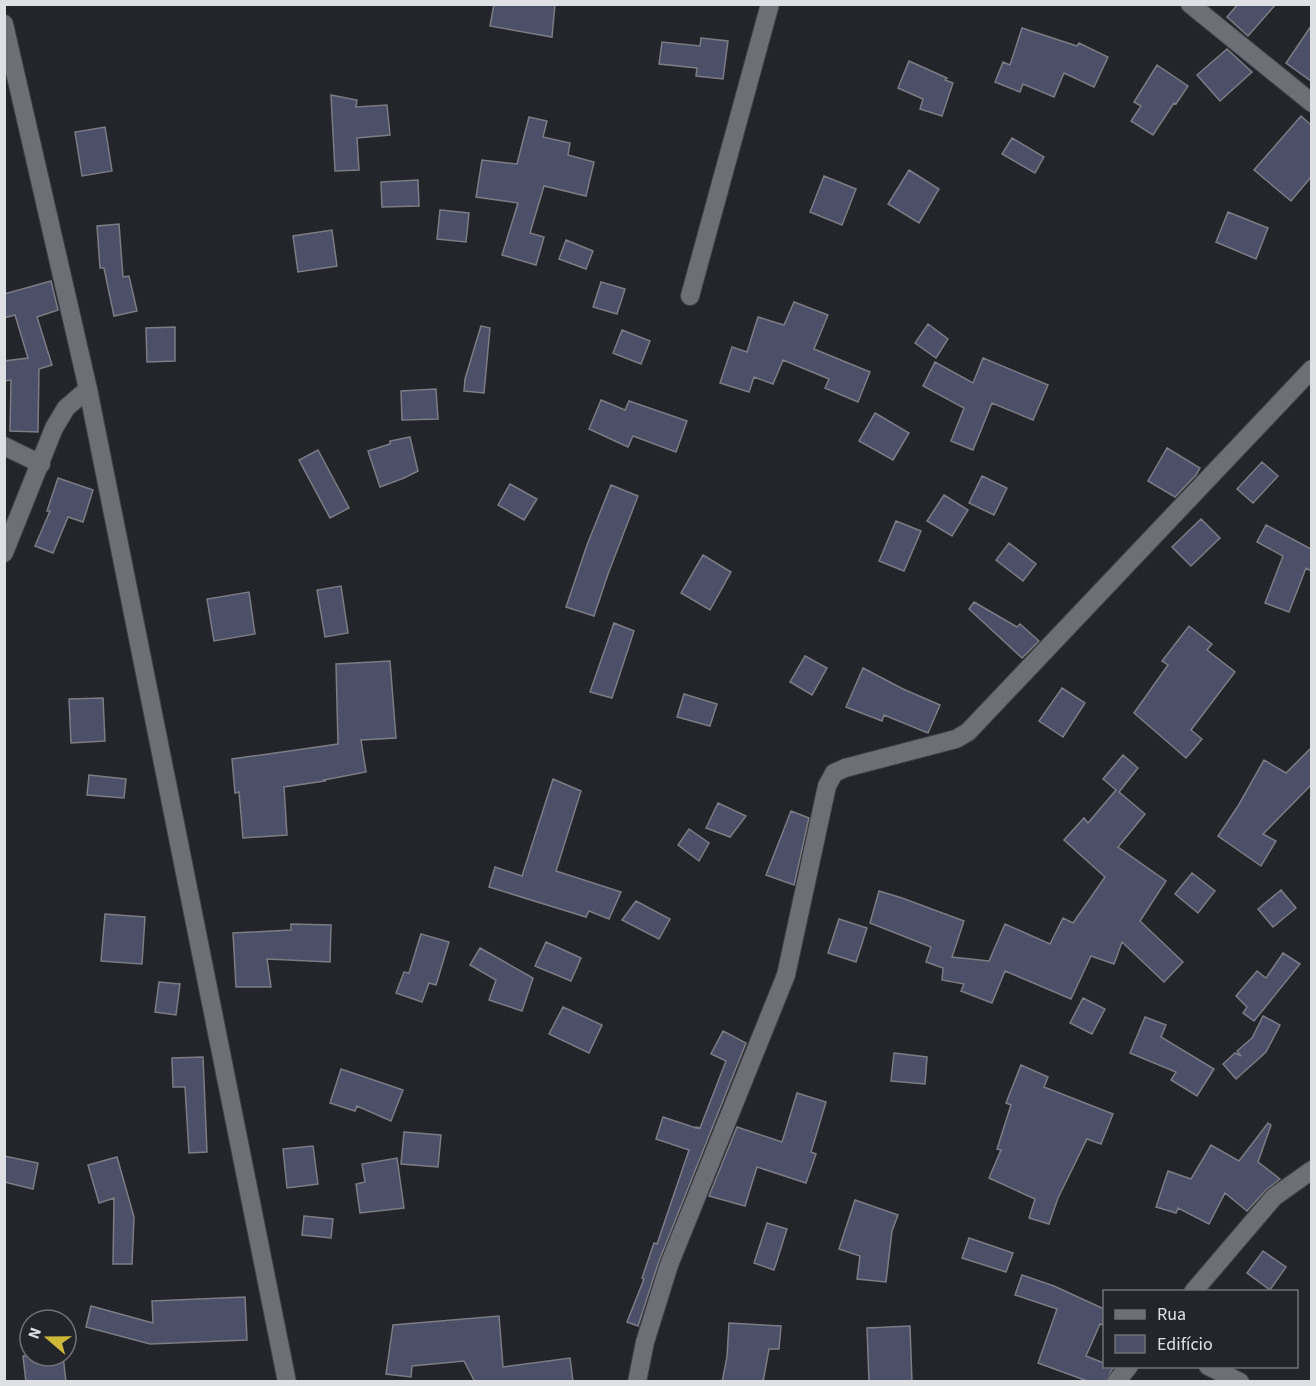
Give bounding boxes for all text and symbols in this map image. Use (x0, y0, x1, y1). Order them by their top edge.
legend (1103, 1290, 1298, 1368)
text: Rua (1157, 1302, 1186, 1327)
north arrow (18, 1308, 78, 1368)
text: N (23, 1324, 47, 1342)
text: Edifício (1157, 1332, 1213, 1357)

